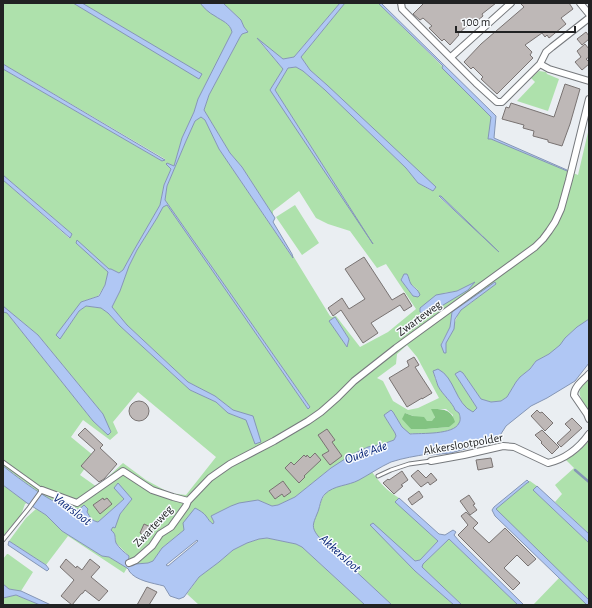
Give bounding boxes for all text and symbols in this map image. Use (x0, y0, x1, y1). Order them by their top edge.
scale bar (456, 8, 575, 34)
text: 100 m (462, 16, 490, 28)
street label: Zwarteweg (395, 298, 444, 338)
street label: Akkerslootpolder (422, 431, 504, 457)
water label: Oude Ade (343, 439, 389, 467)
water label: Vaarsloot (50, 492, 94, 529)
street label: Zwarteweg (131, 503, 175, 549)
water label: Akkersloot (316, 532, 364, 576)

